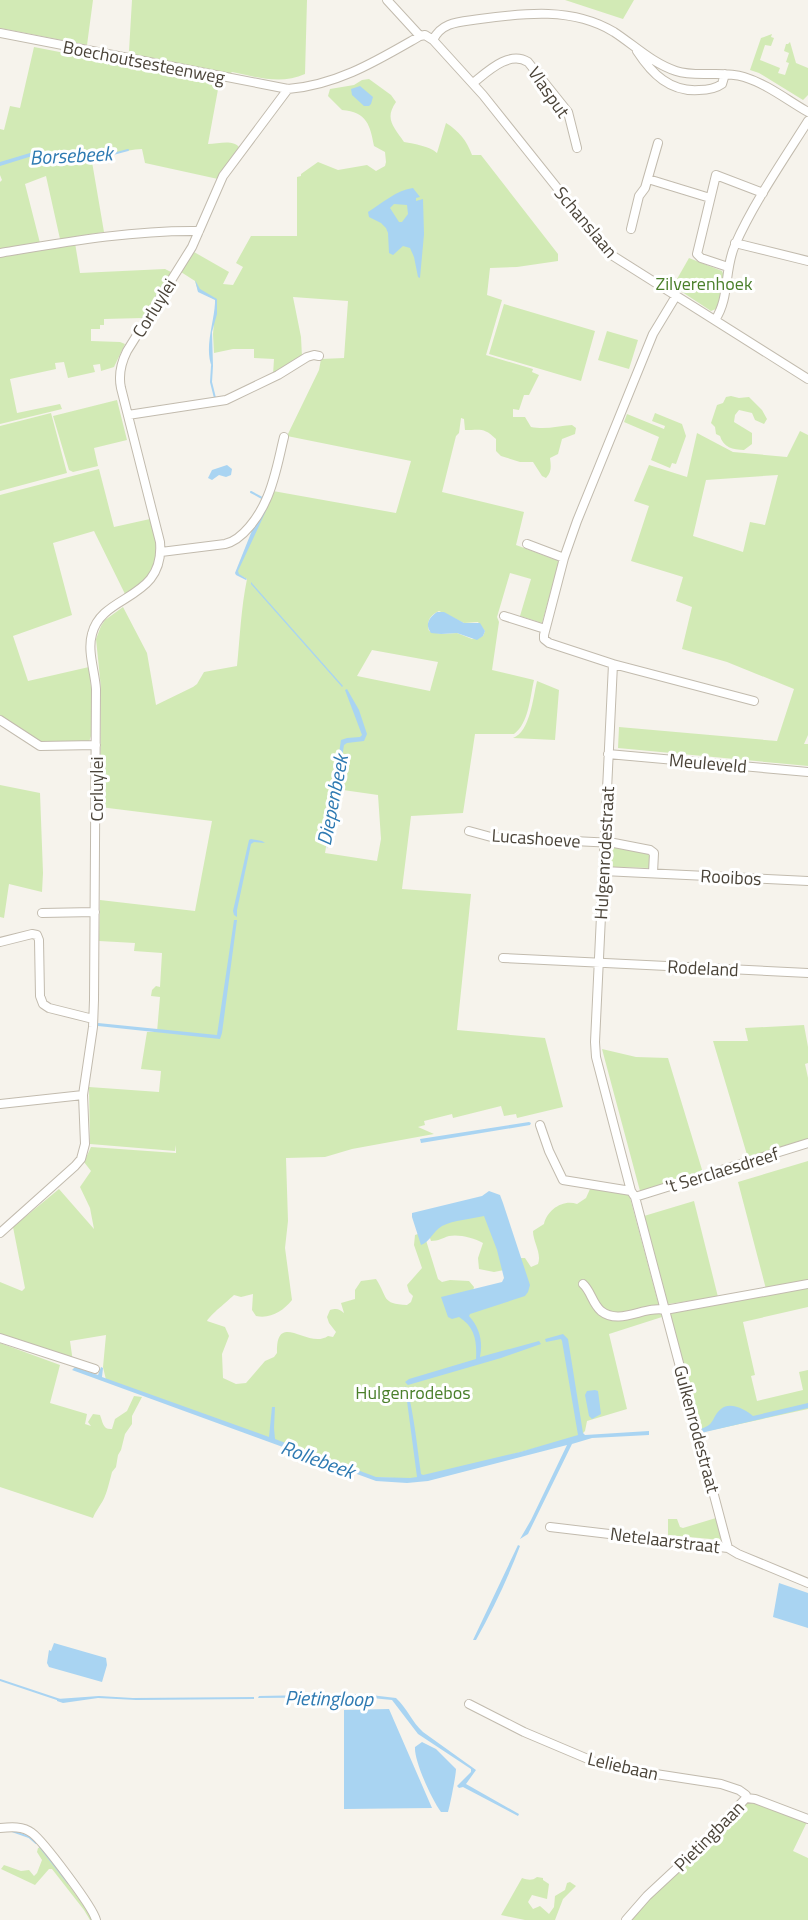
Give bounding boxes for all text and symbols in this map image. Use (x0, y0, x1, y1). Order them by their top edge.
street label: Boechoutsesteenweg (61, 33, 227, 91)
street label: Vlasput (521, 61, 577, 124)
water label: Borsebeek (29, 137, 115, 173)
street label: Schanslaan (548, 180, 624, 264)
park label: Zilverenhoek (655, 270, 753, 297)
street label: Corluylei (125, 273, 183, 343)
street label: Meuleveld (668, 746, 748, 780)
water label: Diepenbeek (308, 750, 356, 848)
street label: Corluylei (83, 757, 110, 821)
street label: Hulgenrodestraat (587, 785, 621, 920)
street label: Lucashoeve (491, 821, 581, 855)
street label: Rooibos (700, 862, 762, 892)
street label: Rodeland (667, 953, 739, 983)
street label: 't Serclaesdreef (662, 1140, 782, 1200)
street label: Gulkenrodestraat (667, 1362, 727, 1497)
park label: Hulgenrodebos (355, 1379, 471, 1406)
water label: Rollebeek (277, 1431, 361, 1487)
street label: Netelaarstraat (609, 1520, 722, 1560)
water label: Pietingloop (285, 1682, 374, 1714)
street label: Leliebaan (585, 1745, 661, 1787)
street label: Pietingbaan (668, 1795, 750, 1877)

